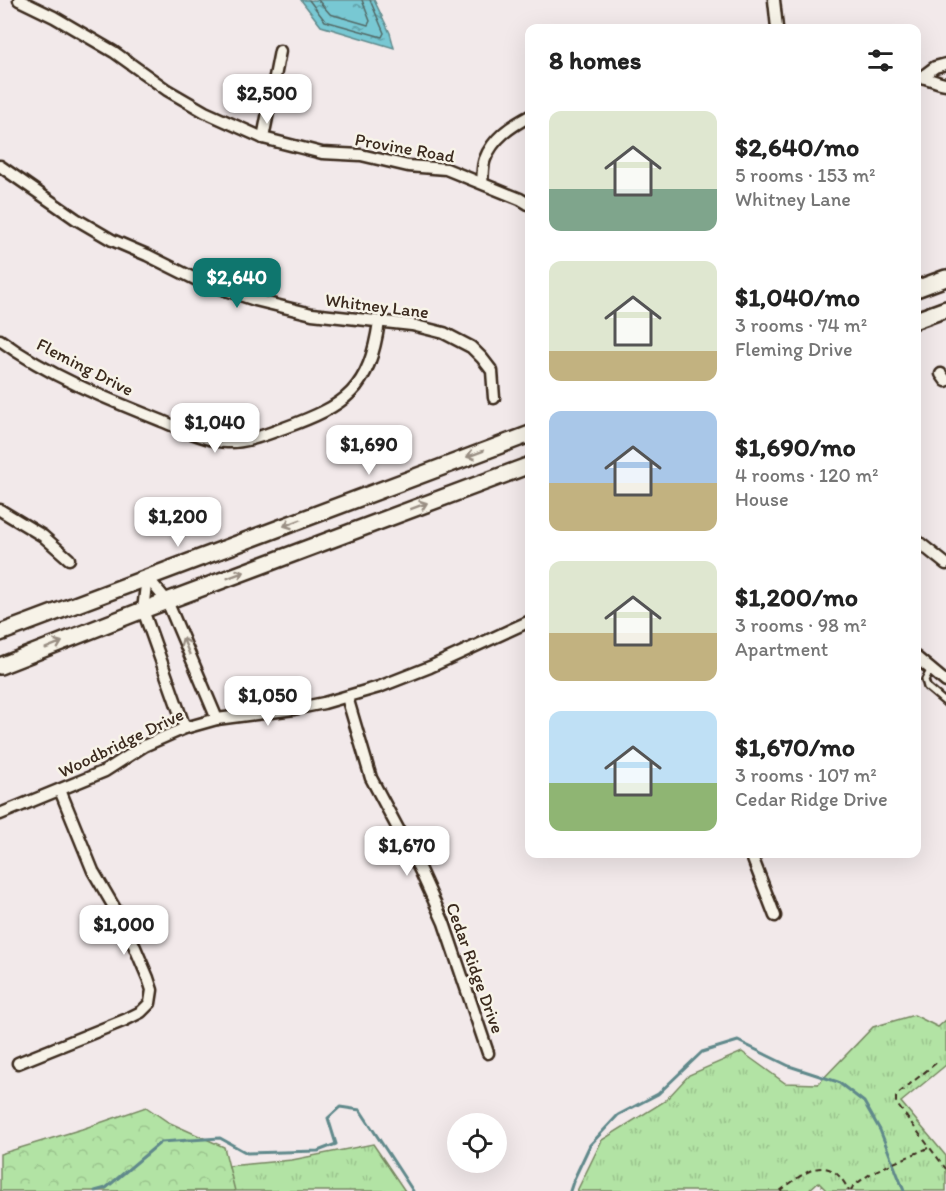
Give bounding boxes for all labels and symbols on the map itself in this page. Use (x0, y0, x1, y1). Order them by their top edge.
pin: $2,500 (218, 74, 316, 125)
street label: Provine Road (353, 128, 457, 168)
pin: $2,640 (188, 258, 286, 309)
street label: Whitney Lane (324, 289, 430, 323)
street label: Fleming Drive (33, 333, 137, 401)
pin: $1,040 (166, 403, 264, 454)
pin: $1,690 (320, 425, 418, 476)
one-way arrow (466, 449, 485, 460)
pin: $1,200 (129, 497, 227, 548)
one-way arrow (409, 500, 428, 511)
one-way arrow (283, 518, 302, 529)
one-way arrow (226, 568, 245, 579)
one-way arrow (180, 637, 191, 655)
one-way arrow (45, 639, 63, 650)
pin: $1,050 (219, 676, 317, 727)
street label: Woodbridge Drive (55, 703, 187, 783)
pin: $1,670 (358, 826, 456, 877)
street label: Cedar Ridge Drive (441, 900, 509, 1036)
pin: $1,000 (75, 905, 173, 956)

